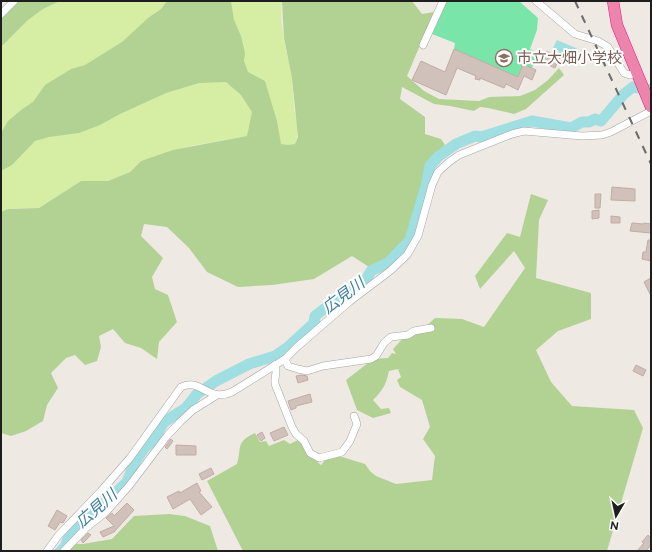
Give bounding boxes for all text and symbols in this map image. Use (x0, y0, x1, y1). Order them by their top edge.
school or university icon: 市立大畑小学校 (494, 48, 514, 68)
place label: 市立大畑小学校 (517, 49, 622, 67)
water label: 広見川 (318, 272, 370, 317)
water label: 広見川 (72, 484, 122, 531)
north arrow (596, 496, 636, 536)
text: N (609, 518, 620, 532)

